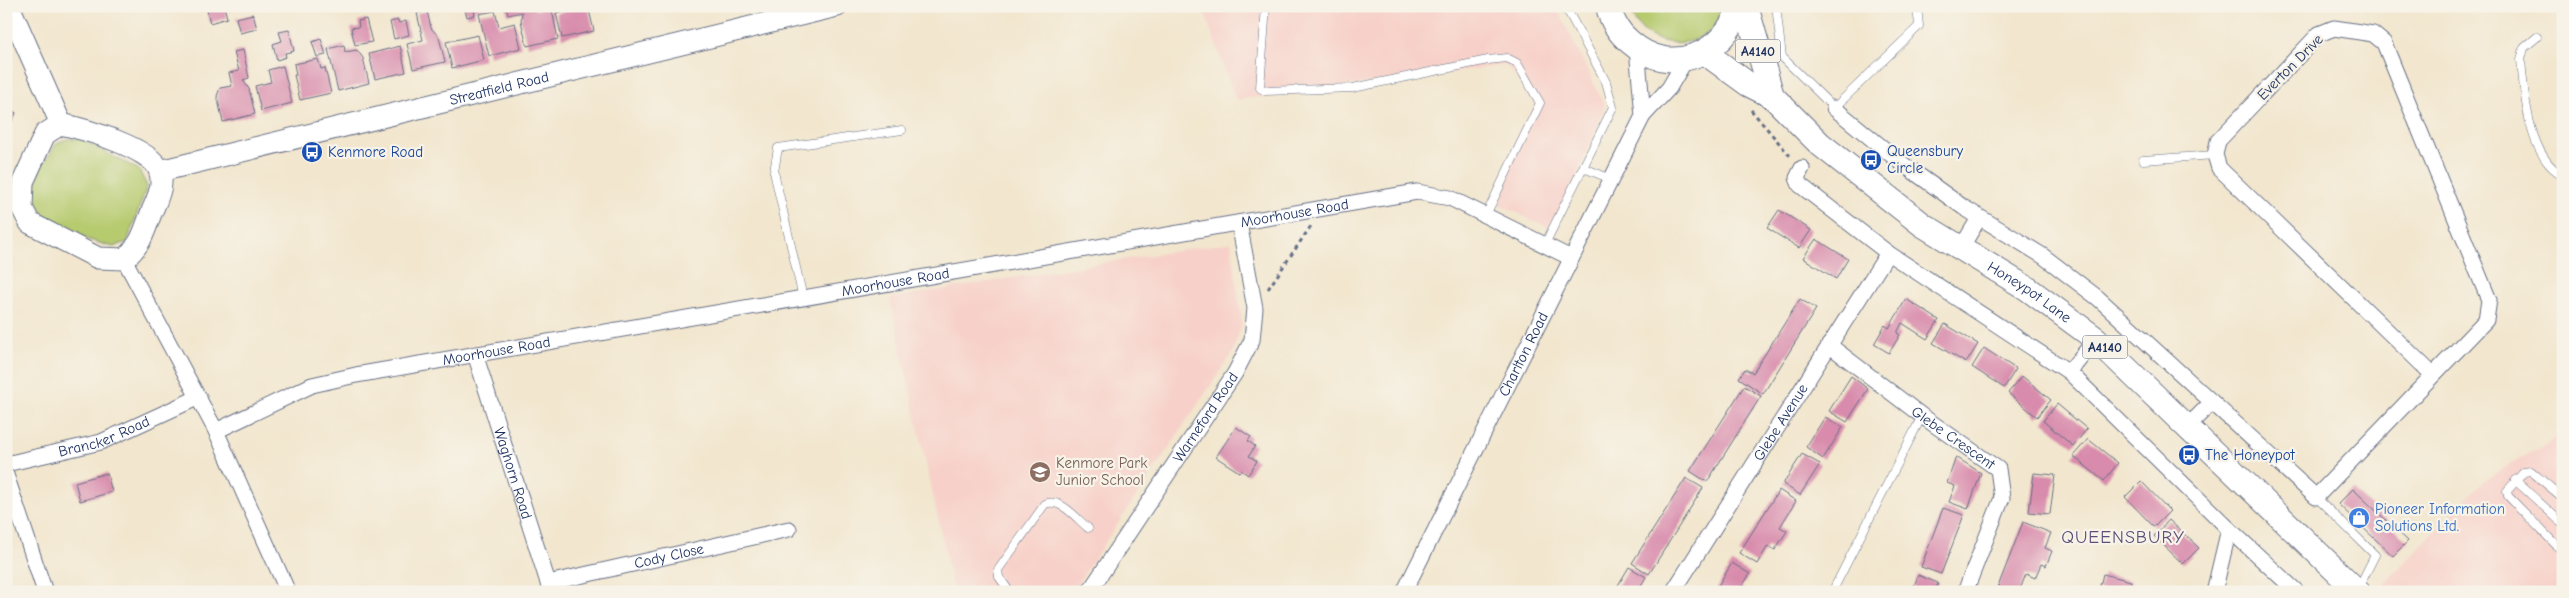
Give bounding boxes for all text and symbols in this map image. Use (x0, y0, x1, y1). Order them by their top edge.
street label: Everton Drive (2253, 30, 2327, 104)
road number: A4140 (1736, 40, 1780, 62)
street label: Streatfield Road (448, 68, 551, 109)
bus stop icon: Kenmore Road (300, 140, 324, 164)
place label: Queensbury Circle (1887, 142, 1963, 177)
place label: Kenmore Road (328, 143, 423, 161)
bus stop icon: Queensbury Circle (1859, 148, 1883, 172)
street label: Moorhouse Road (1239, 195, 1350, 231)
street label: Honeypot Lane (1984, 258, 2075, 327)
street label: Moorhouse Road (840, 264, 951, 300)
street label: Charlton Road (1495, 309, 1552, 399)
street label: Moorhouse Road (441, 333, 552, 369)
road number: A4140 (2082, 336, 2128, 358)
street label: Warneford Road (1169, 369, 1242, 466)
street label: Glebe Avenue (1750, 380, 1812, 464)
street label: Glebe Crescent (1908, 402, 1999, 474)
street label: Brancker Road (57, 412, 153, 461)
street label: Waghorn Road (490, 425, 536, 521)
bus stop icon: The Honeypot (2177, 443, 2201, 467)
place label: The Honeypot (2205, 446, 2295, 464)
place label: Kenmore Park Junior School (1056, 454, 1148, 489)
school or university icon: Kenmore Park Junior School (1028, 460, 1052, 484)
place label: Pioneer Information Solutions Ltd. (2375, 500, 2505, 535)
shop icon: Pioneer Information Solutions Ltd. (2347, 506, 2371, 530)
district label: QUEENSBURY (2061, 527, 2185, 548)
street label: Cody Close (632, 539, 706, 572)

